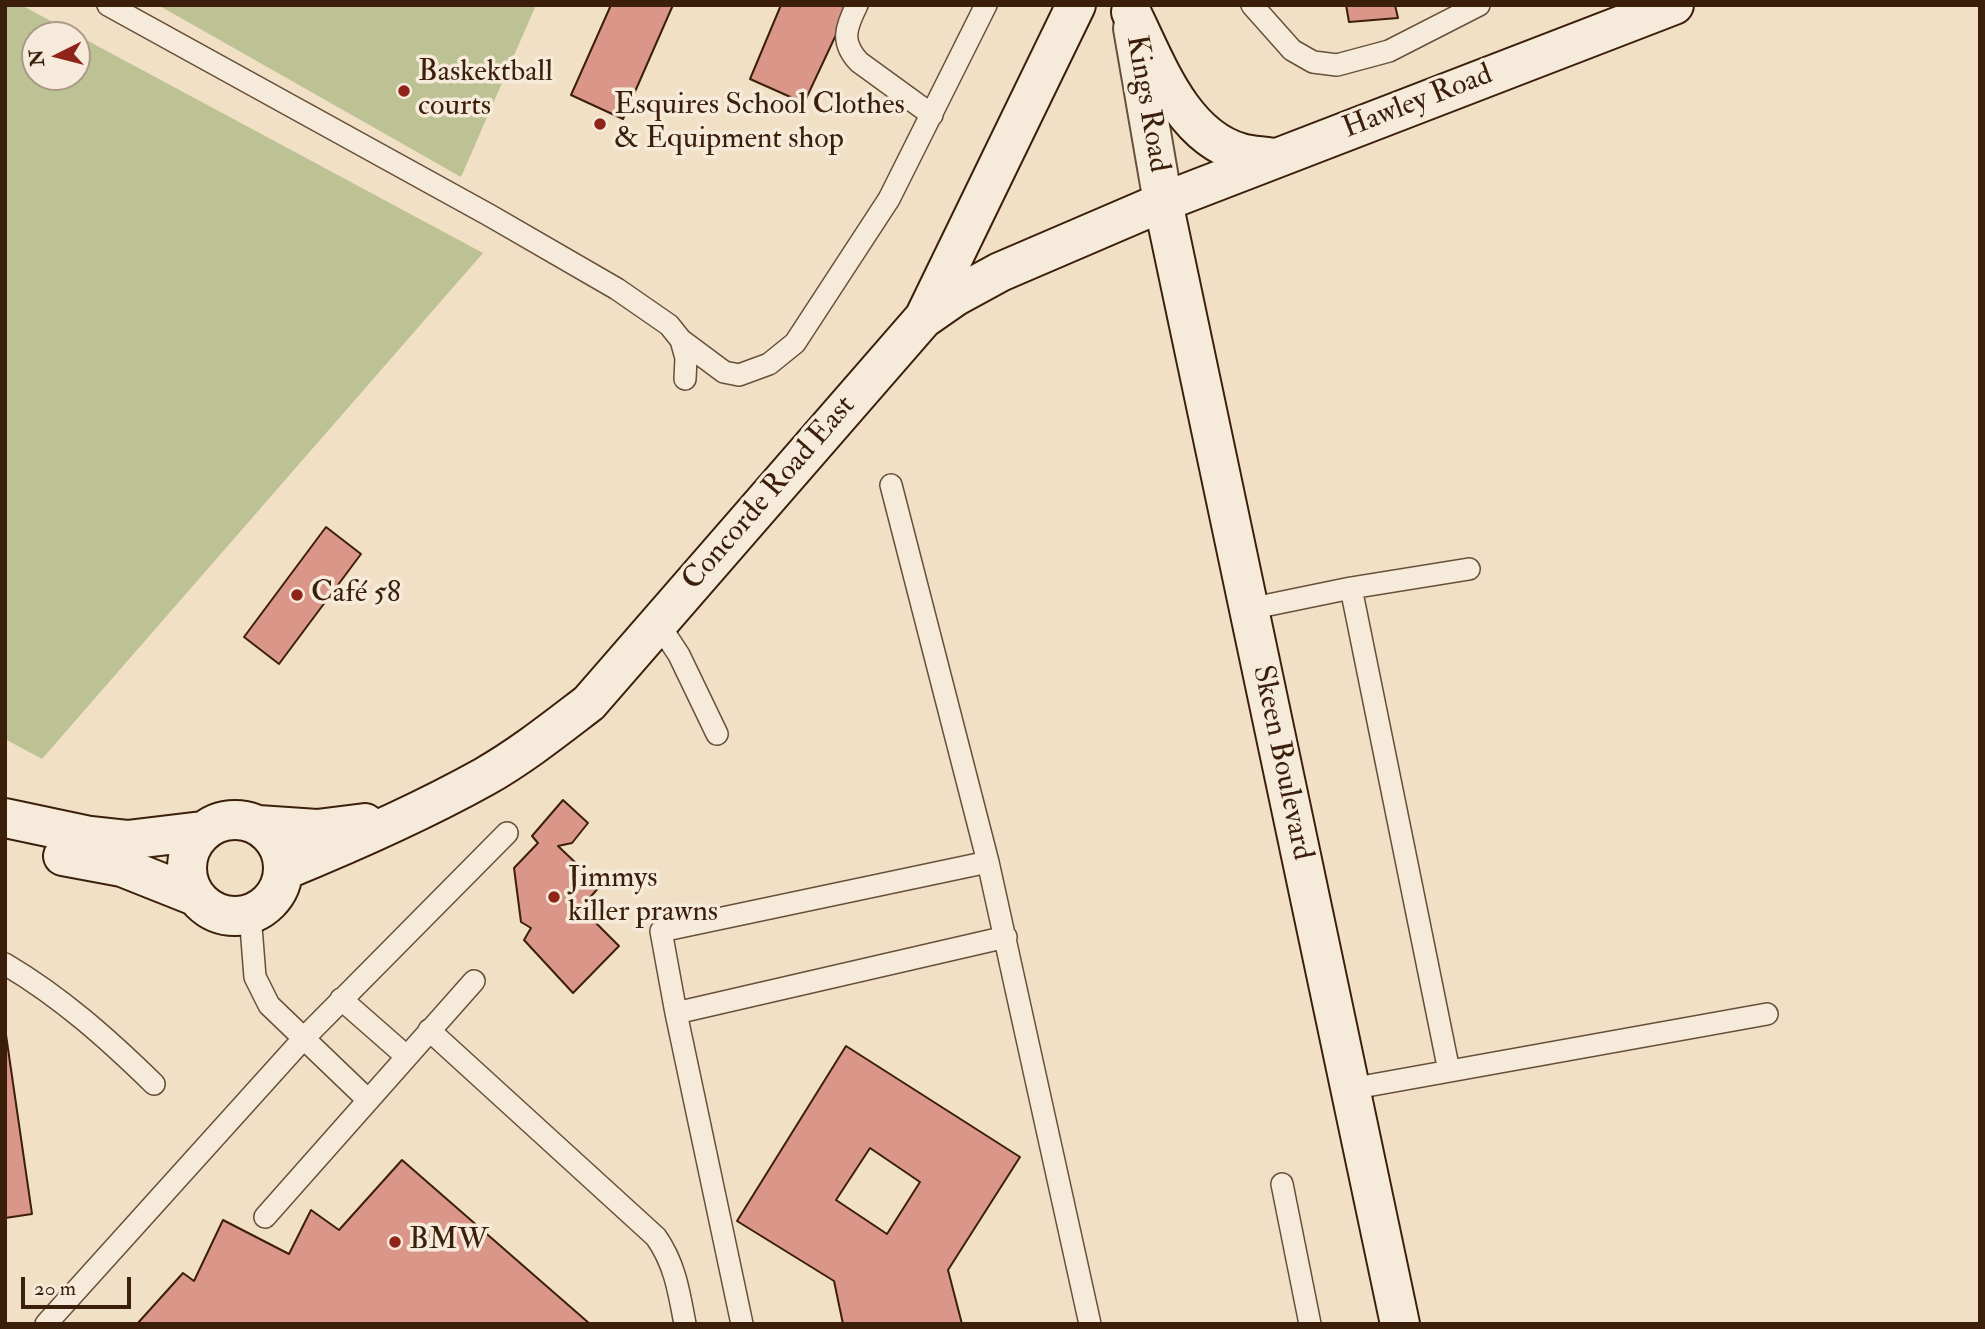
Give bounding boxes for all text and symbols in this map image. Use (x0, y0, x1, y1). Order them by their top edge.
north arrow (21, 21, 91, 91)
street label: Kings Road (1116, 33, 1176, 175)
text: N (24, 48, 50, 68)
place label: Baskektball courts (418, 56, 553, 126)
street label: Hawley Road (1338, 58, 1498, 148)
marker: Baskektball courts (396, 83, 412, 99)
place label: Esquires School Clothes & Equipment shop (614, 89, 905, 160)
marker: Esquires School Clothes & Equipment shop (592, 116, 608, 132)
street label: Concorde Road East (676, 389, 864, 599)
place label: Café 58 (311, 577, 401, 613)
marker: Café 58 (289, 587, 305, 603)
street label: Skeen Boulevard (1243, 662, 1319, 864)
place label: Jimmys killer prawns (568, 862, 718, 932)
marker: Jimmys killer prawns (546, 889, 562, 905)
place label: BMW (409, 1224, 488, 1260)
marker: BMW (387, 1234, 403, 1250)
scale bar (24, 1262, 135, 1306)
text: 20 m (34, 1275, 76, 1302)

